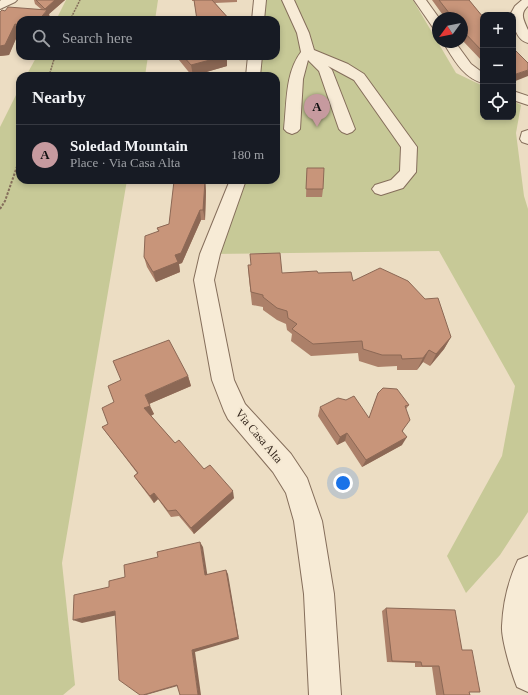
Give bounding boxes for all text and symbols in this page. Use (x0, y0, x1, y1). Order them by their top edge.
north arrow (432, 12, 468, 48)
map controls (480, 12, 516, 120)
button: + (480, 12, 516, 48)
search box (16, 16, 280, 60)
icon: search (30, 27, 52, 49)
text: Search here (62, 30, 132, 46)
button: − (480, 48, 516, 84)
button: locate (480, 84, 516, 120)
text: Nearby (32, 88, 86, 107)
pin: A (304, 94, 330, 127)
text: Soledad Mountain (70, 138, 188, 154)
text: A (40, 147, 50, 162)
text: 180 m (231, 147, 264, 162)
text: Place · Via Casa Alta (70, 155, 180, 170)
street label: Via Casa Alta (232, 406, 286, 466)
your location (333, 473, 353, 493)

